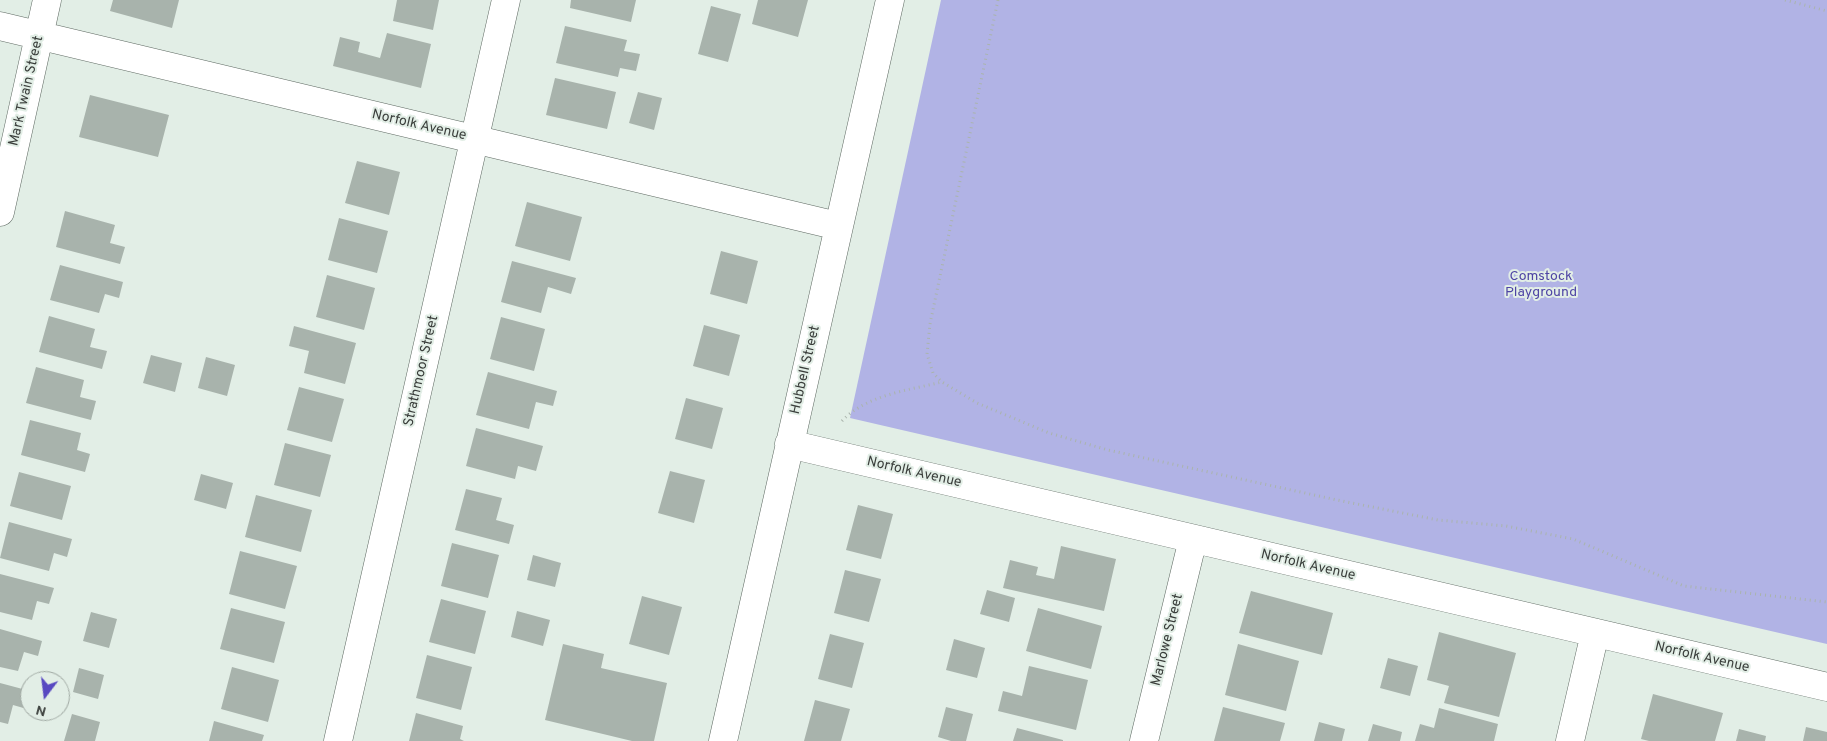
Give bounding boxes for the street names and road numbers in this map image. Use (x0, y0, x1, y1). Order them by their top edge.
street label: Mark Twain Street (6, 34, 48, 148)
street label: Norfolk Avenue (370, 107, 468, 145)
street label: Strathmoor Street (401, 314, 443, 428)
street label: Hubbell Street (788, 324, 824, 416)
street label: Norfolk Avenue (865, 454, 963, 492)
street label: Norfolk Avenue (1259, 547, 1357, 585)
street label: Marlowe Street (1148, 592, 1188, 688)
street label: Norfolk Avenue (1653, 639, 1751, 677)

